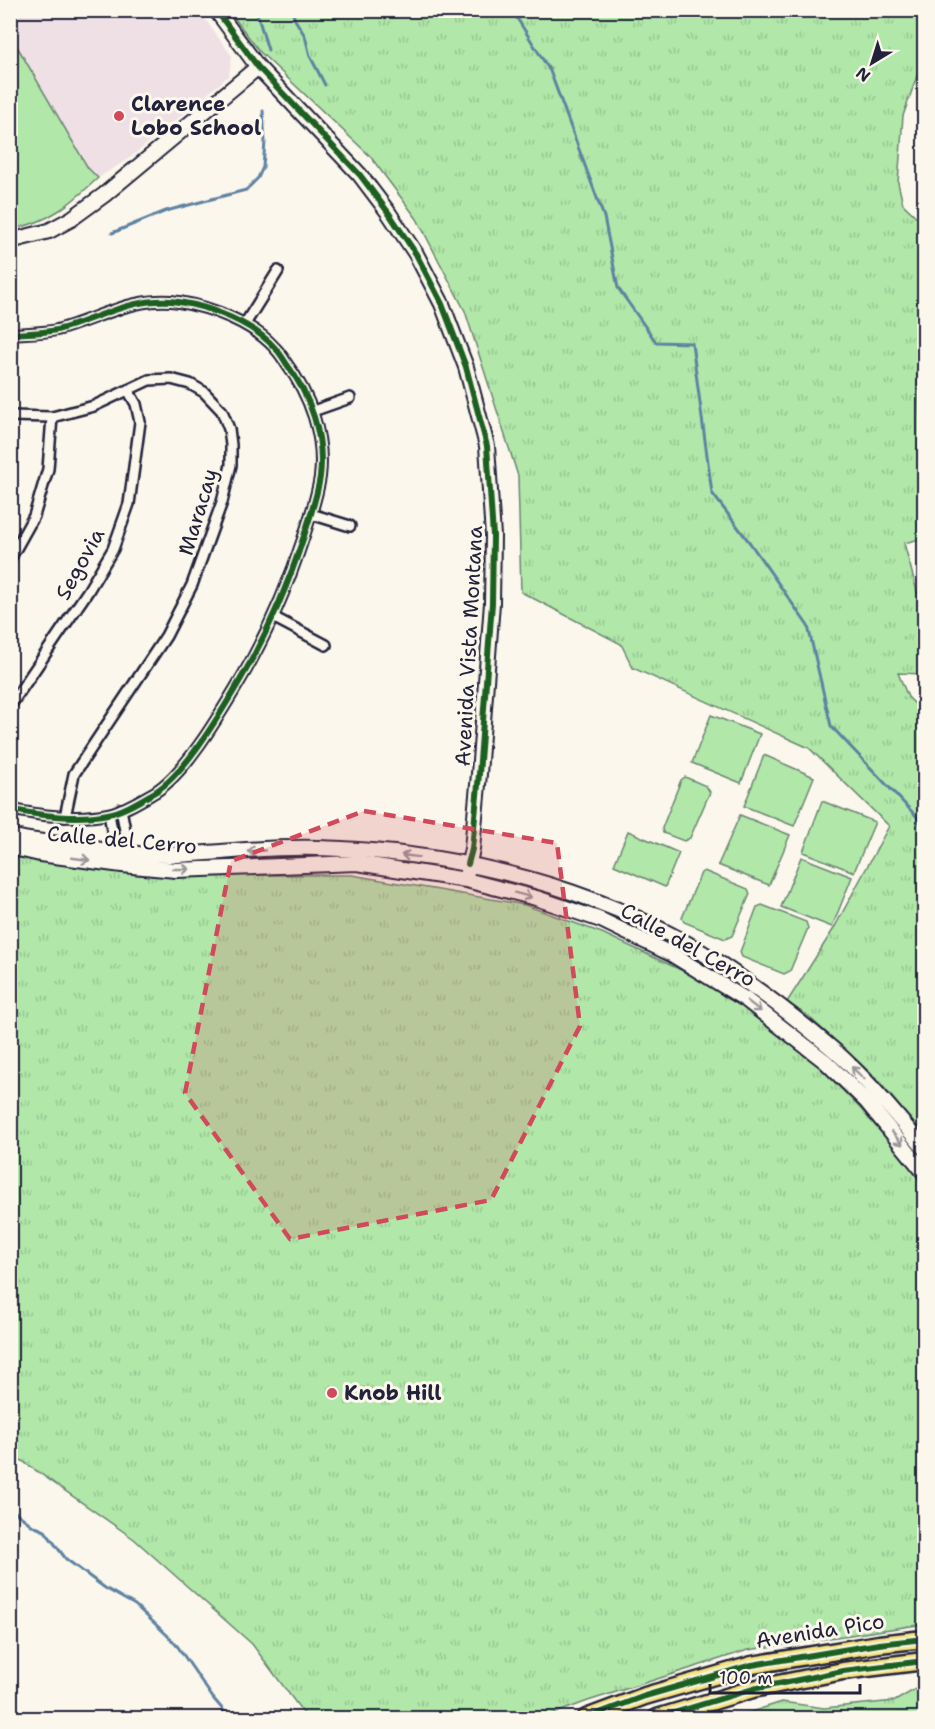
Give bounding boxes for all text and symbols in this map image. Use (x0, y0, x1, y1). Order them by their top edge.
north arrow (842, 33, 902, 93)
text: N (852, 62, 875, 87)
place label: Clarence Lobo School (131, 90, 261, 142)
marker: Clarence Lobo School (112, 109, 126, 123)
street label: Maracay (172, 465, 224, 559)
street label: Segovia (49, 523, 111, 605)
street label: Avenida Vista Montana (449, 525, 489, 767)
street label: Calle del Cerro (46, 820, 198, 860)
one-way arrow (247, 845, 267, 856)
one-way arrow (400, 850, 420, 861)
one-way arrow (71, 854, 91, 865)
one-way arrow (170, 863, 190, 875)
one-way arrow (513, 889, 532, 901)
street label: Calle del Cerro (616, 896, 760, 994)
one-way arrow (746, 1000, 762, 1013)
one-way arrow (850, 1066, 865, 1081)
one-way arrow (890, 1130, 903, 1146)
place label: Knob Hill (344, 1379, 442, 1407)
marker: Knob Hill (325, 1386, 339, 1400)
street label: Avenida Pico (754, 1607, 886, 1655)
scale bar (710, 1657, 860, 1695)
text: 100 m (719, 1666, 773, 1690)

